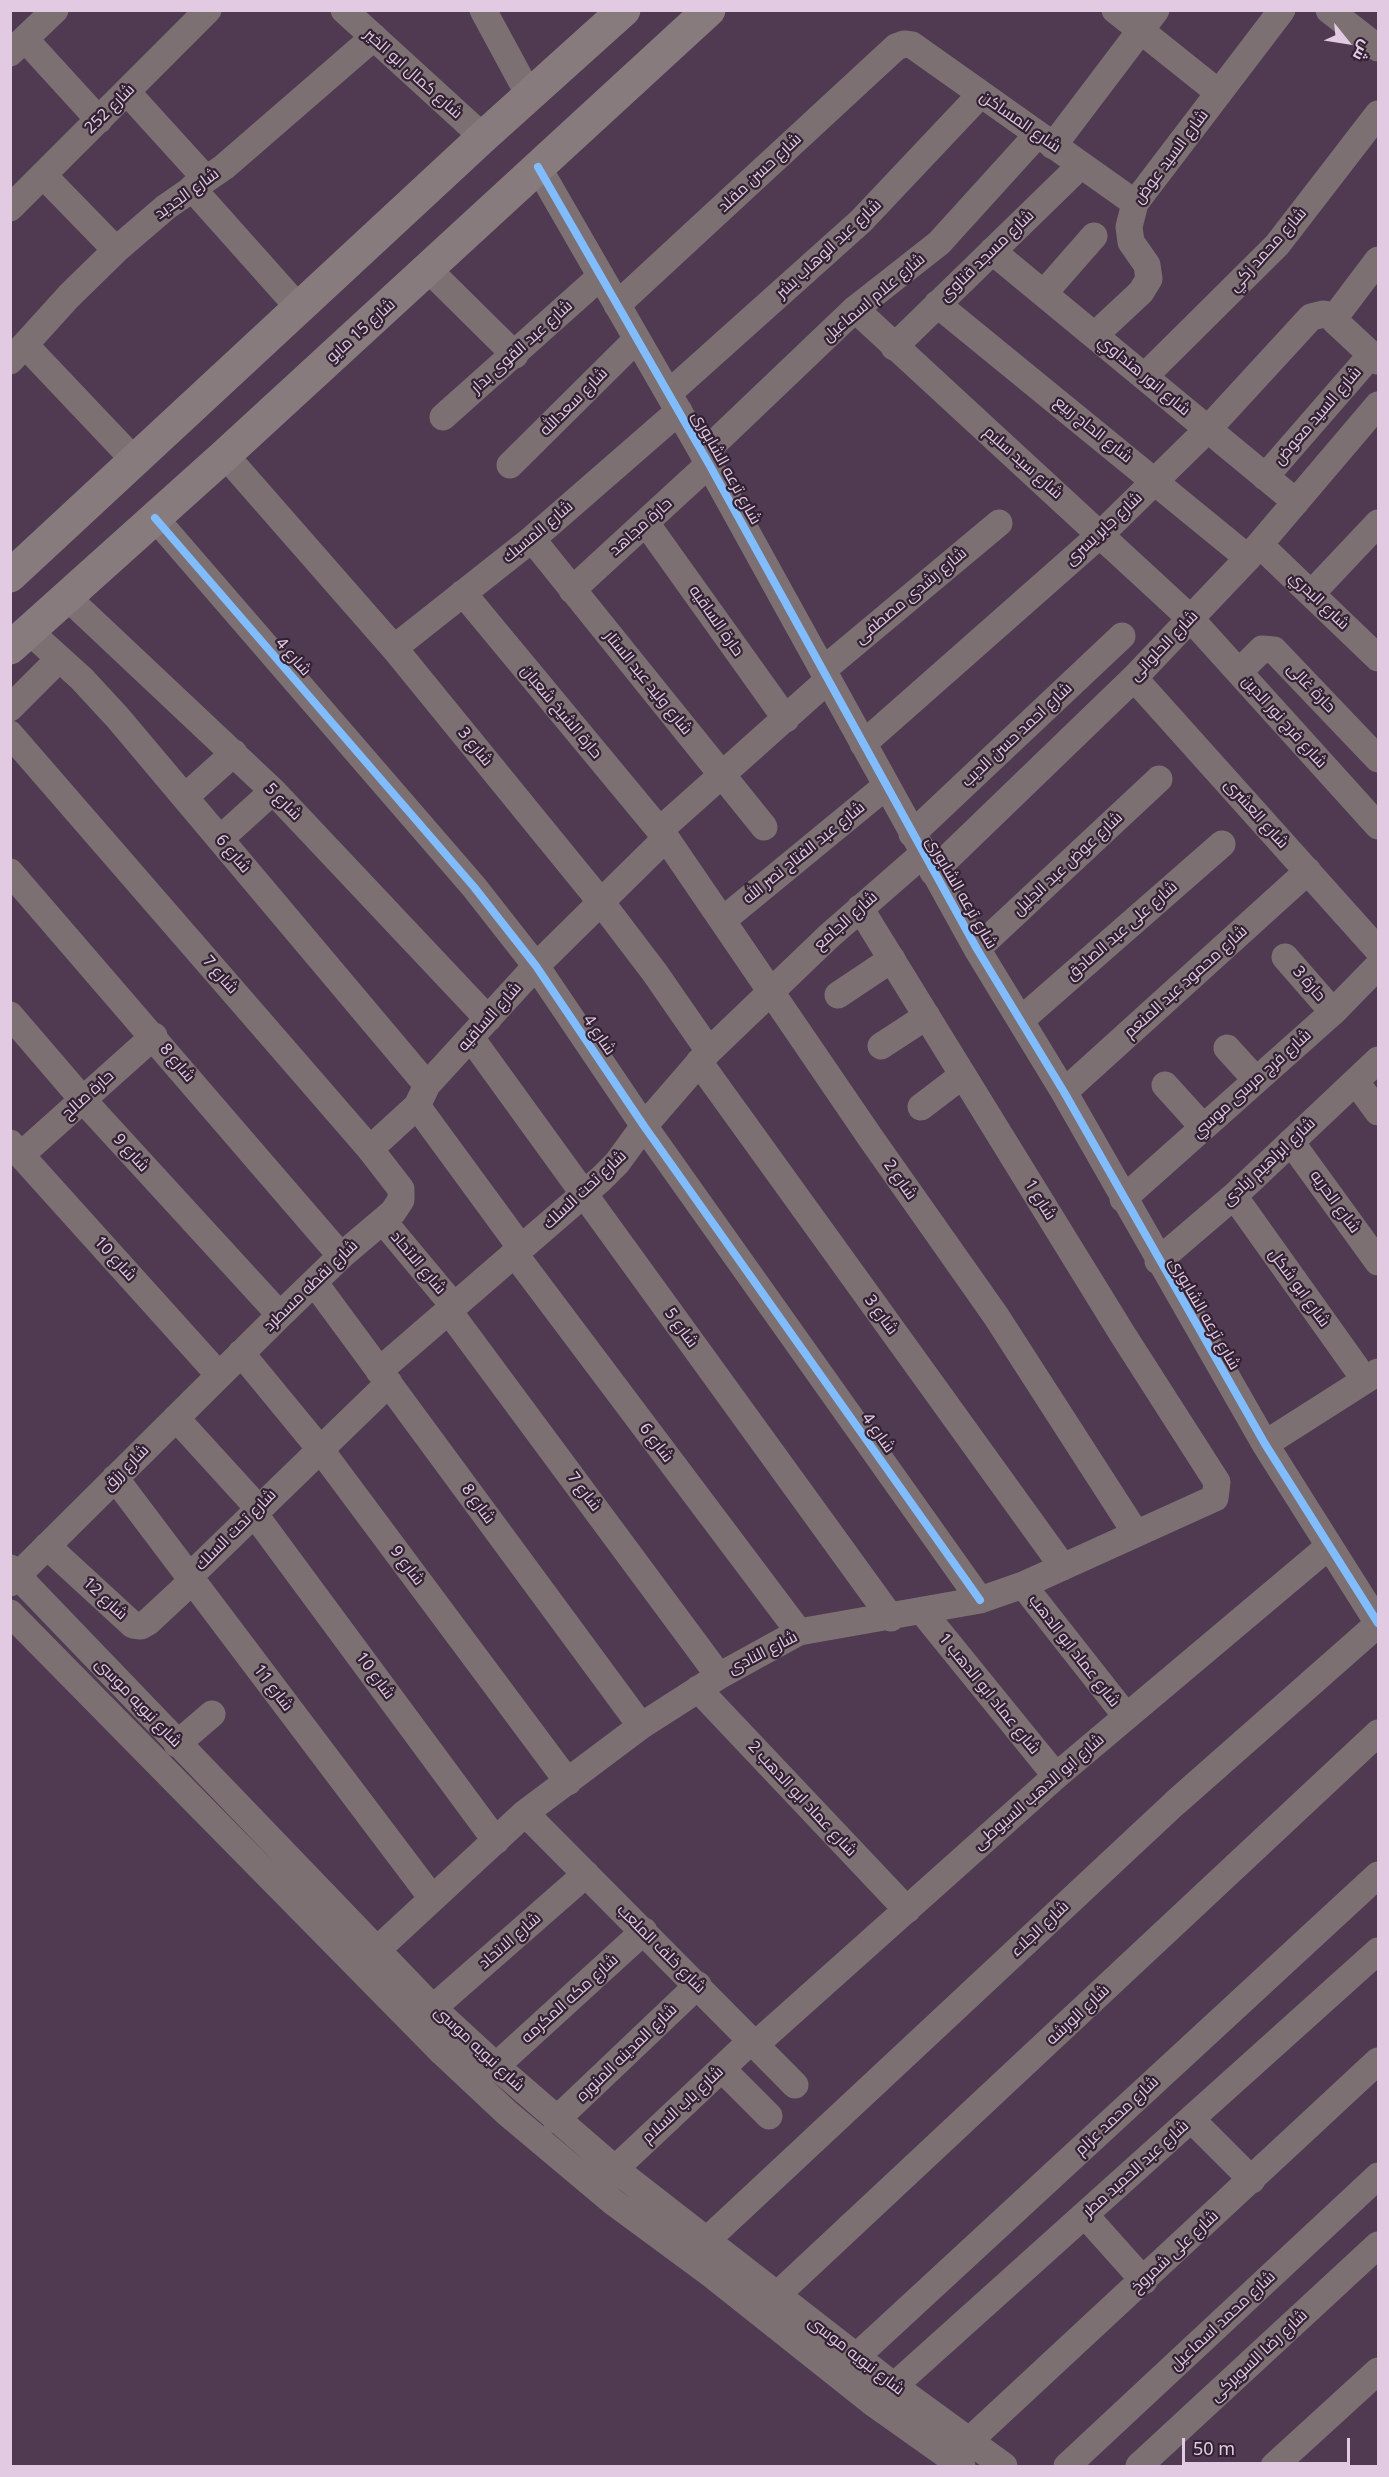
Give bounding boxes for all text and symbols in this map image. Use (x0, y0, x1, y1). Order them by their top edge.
north arrow (1317, 12, 1377, 72)
street label: شارع كمال ابو الخير (360, 25, 466, 123)
text: ش (1348, 37, 1377, 65)
street label: شارع 252 (81, 80, 139, 138)
street label: شارع المساكن (976, 87, 1064, 157)
street label: شارع السيد عوض (1129, 106, 1213, 208)
street label: شارع حسن مقلد (714, 130, 806, 216)
street label: شارع الجديد (151, 164, 223, 224)
street label: شارع عبد الوهاب بشر (772, 195, 886, 303)
street label: شارع محمد زكي (1225, 204, 1311, 296)
street label: شارع مسجد قناوى (936, 206, 1038, 306)
street label: شارع علام اسماعيل (819, 250, 929, 346)
street label: شارع 15 مايو (323, 295, 399, 367)
street label: شارع عبد القوى بدار (467, 296, 577, 398)
street label: شارع انور هنداوي (1094, 332, 1194, 420)
street label: شارع السيد معوض (1270, 363, 1366, 469)
street label: شارع سعدالله (536, 364, 612, 440)
street label: شارع الحاج ربيع (1050, 393, 1136, 467)
street label: شارع ترعه الشابورى (687, 408, 765, 528)
street label: شارع سيد سليم (980, 423, 1066, 503)
street label: شارع جابر يسرى (1061, 488, 1147, 570)
street label: حارة مجاهد (606, 494, 676, 560)
street label: شارع المسبك (499, 497, 577, 567)
street label: شارع رشدى مصطفى (851, 544, 971, 648)
street label: شارع البدري (1285, 568, 1353, 634)
street label: حارة الساقيه (685, 582, 747, 660)
street label: شارع الحلوانى (1126, 607, 1202, 685)
street label: شارع وليد عبد الستار (600, 627, 696, 739)
street label: شارع 4 (271, 634, 315, 680)
street label: حارة غالى (1283, 659, 1339, 717)
street label: حارة الشيخ شعبان (516, 661, 606, 763)
street label: شارع فرج نور الدين (1237, 672, 1331, 772)
street label: شارع احمد حسن الديب (958, 679, 1076, 791)
street label: شارع 3 (454, 724, 496, 770)
street label: شارع العشرى (1220, 775, 1292, 853)
street label: شارع 5 (261, 779, 305, 825)
street label: شارع عبد الفتاح نصر الله (739, 798, 869, 908)
street label: شارع عوض عبد الجليل (1009, 808, 1127, 920)
street label: شارع 6 (211, 831, 255, 877)
street label: شارع ترعه الشابورى (921, 833, 1001, 953)
street label: شارع على عبد الصادق (1062, 877, 1182, 985)
street label: شارع الجامع (810, 888, 882, 954)
street label: شارع محمود عبد المنعم (1121, 922, 1251, 1042)
street label: شارع 7 (198, 952, 242, 998)
street label: حارة 3 (1288, 962, 1330, 1006)
street label: شارع الساقيه (454, 979, 526, 1055)
street label: شارع 4 (579, 1011, 619, 1059)
street label: شارع فرج مرسى موسي (1189, 1026, 1315, 1142)
street label: شارع 8 (155, 1040, 199, 1086)
street label: حارة صالح (58, 1067, 118, 1123)
street label: شارع ابراهيم زبادى (1218, 1114, 1320, 1210)
street label: شارع 9 (109, 1130, 153, 1176)
street label: شارع تحت السلك (539, 1147, 631, 1233)
street label: شارع 2 (879, 1156, 921, 1204)
street label: شارع الحريه (1306, 1167, 1364, 1237)
street label: شارع 1 (1020, 1176, 1060, 1224)
street label: شارع الاتحاد (386, 1228, 450, 1298)
street label: شارع 10 (90, 1233, 140, 1285)
street label: شارع نقطه مسطرد (260, 1236, 362, 1336)
street label: شارع ابو شكل (1264, 1245, 1334, 1331)
street label: شارع ترعه الشابورى (1164, 1254, 1244, 1374)
street label: شارع 3 (860, 1291, 902, 1339)
street label: شارع 5 (660, 1304, 702, 1352)
street label: شارع 4 (857, 1409, 899, 1457)
street label: شارع 6 (635, 1420, 677, 1466)
street label: شارع رزق (99, 1441, 153, 1495)
street label: شارع 7 (563, 1469, 605, 1515)
street label: شارع 8 (457, 1480, 499, 1528)
street label: شارع تحت السلك (191, 1485, 281, 1575)
street label: شارع 9 (386, 1543, 428, 1589)
street label: شارع 12 (79, 1574, 131, 1624)
street label: شارع عماد ابو الدهب (1024, 1591, 1124, 1711)
street label: شارع النادى (725, 1627, 801, 1679)
street label: شارع عماد ابو الدهب 1 (934, 1630, 1044, 1758)
street label: شارع 10 (352, 1649, 398, 1703)
street label: شارع نبويه موسى (91, 1654, 185, 1752)
street label: شارع 11 (249, 1661, 297, 1715)
street label: شارع ابو الدهب السيوطى (970, 1730, 1108, 1854)
street label: شارع عماد ابو الدهب 2 (744, 1737, 860, 1861)
street label: شارع الجلاء (1007, 1897, 1073, 1961)
street label: شارع خلف الملعب (613, 1901, 709, 1997)
street label: شارع الاتحاد (475, 1909, 545, 1973)
street label: شارع مكه المكرمه (518, 1950, 622, 2048)
street label: شارع الورشه (1042, 1981, 1114, 2049)
street label: شارع المدينه المنوره (573, 2000, 681, 2106)
street label: شارع نبويه موسى (430, 2002, 528, 2096)
street label: شارع باب السلام (638, 2062, 728, 2148)
street label: شارع محمد عزام (1071, 2072, 1163, 2160)
street label: شارع عبد الحميد مطر (1079, 2116, 1193, 2222)
street label: شارع على شمروخ (1127, 2207, 1223, 2297)
street label: شارع محمد اسماعيل (1166, 2267, 1280, 2375)
street label: شارع رضا السويركى (1206, 2306, 1312, 2406)
street label: شارع نبويه موسى (804, 2313, 908, 2399)
scale bar (1185, 2426, 1353, 2464)
text: 50 m (1193, 2436, 1235, 2460)

